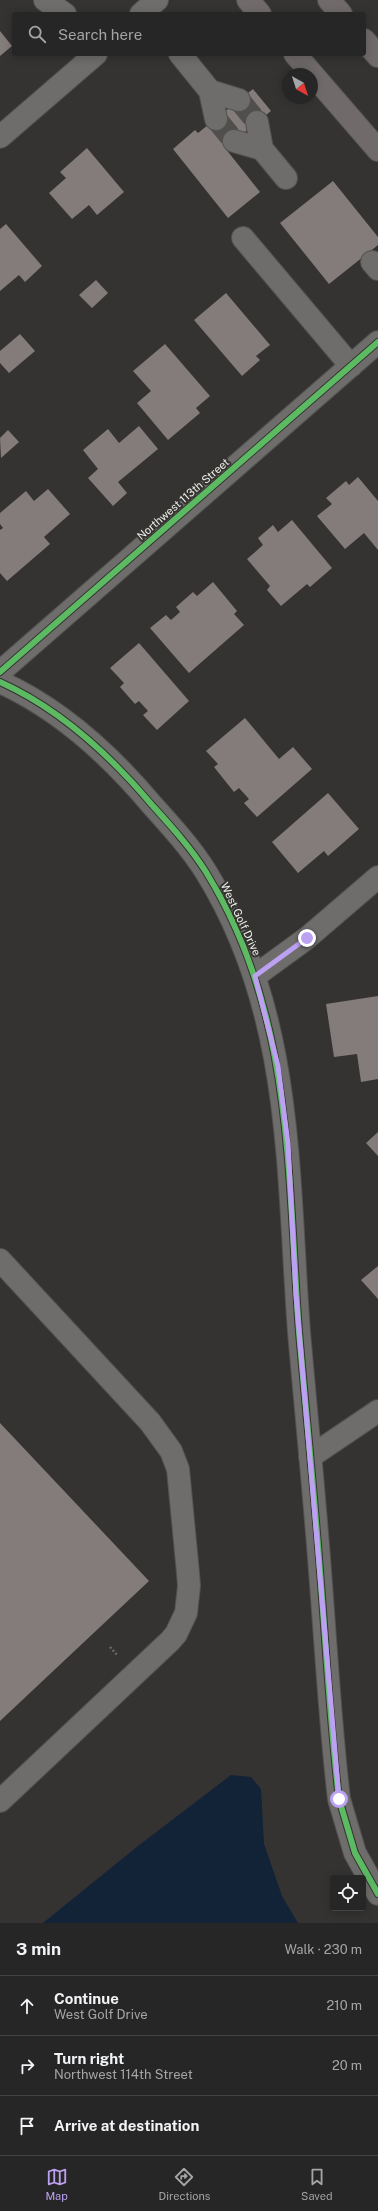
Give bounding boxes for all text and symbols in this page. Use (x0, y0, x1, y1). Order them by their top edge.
search box (12, 12, 366, 56)
icon: search (26, 23, 48, 45)
text: Search here (58, 26, 142, 43)
north arrow (282, 68, 318, 104)
street label: Northwest 113th Street (135, 456, 231, 542)
street label: West Golf Drive (219, 881, 263, 957)
route end (298, 929, 316, 947)
route start (330, 1790, 348, 1808)
map controls (330, 1875, 366, 1911)
button: locate (330, 1875, 366, 1911)
text: 3 min (16, 1939, 61, 1959)
text: Walk · 230 m (284, 1942, 362, 1957)
text: Continue (54, 1990, 119, 2007)
icon: ahead (16, 1995, 38, 2017)
text: 210 m (327, 1998, 362, 2013)
text: West Golf Drive (54, 2007, 148, 2022)
text: Turn right (54, 2050, 124, 2067)
icon: right (16, 2055, 38, 2077)
text: 20 m (332, 2058, 362, 2073)
text: Northwest 114th Street (54, 2067, 193, 2082)
icon: arrive (16, 2115, 38, 2137)
text: Arrive at destination (54, 2117, 199, 2134)
tab: Map (45, 2166, 68, 2202)
tab: Directions (159, 2166, 210, 2202)
tab: Saved (301, 2166, 333, 2202)

